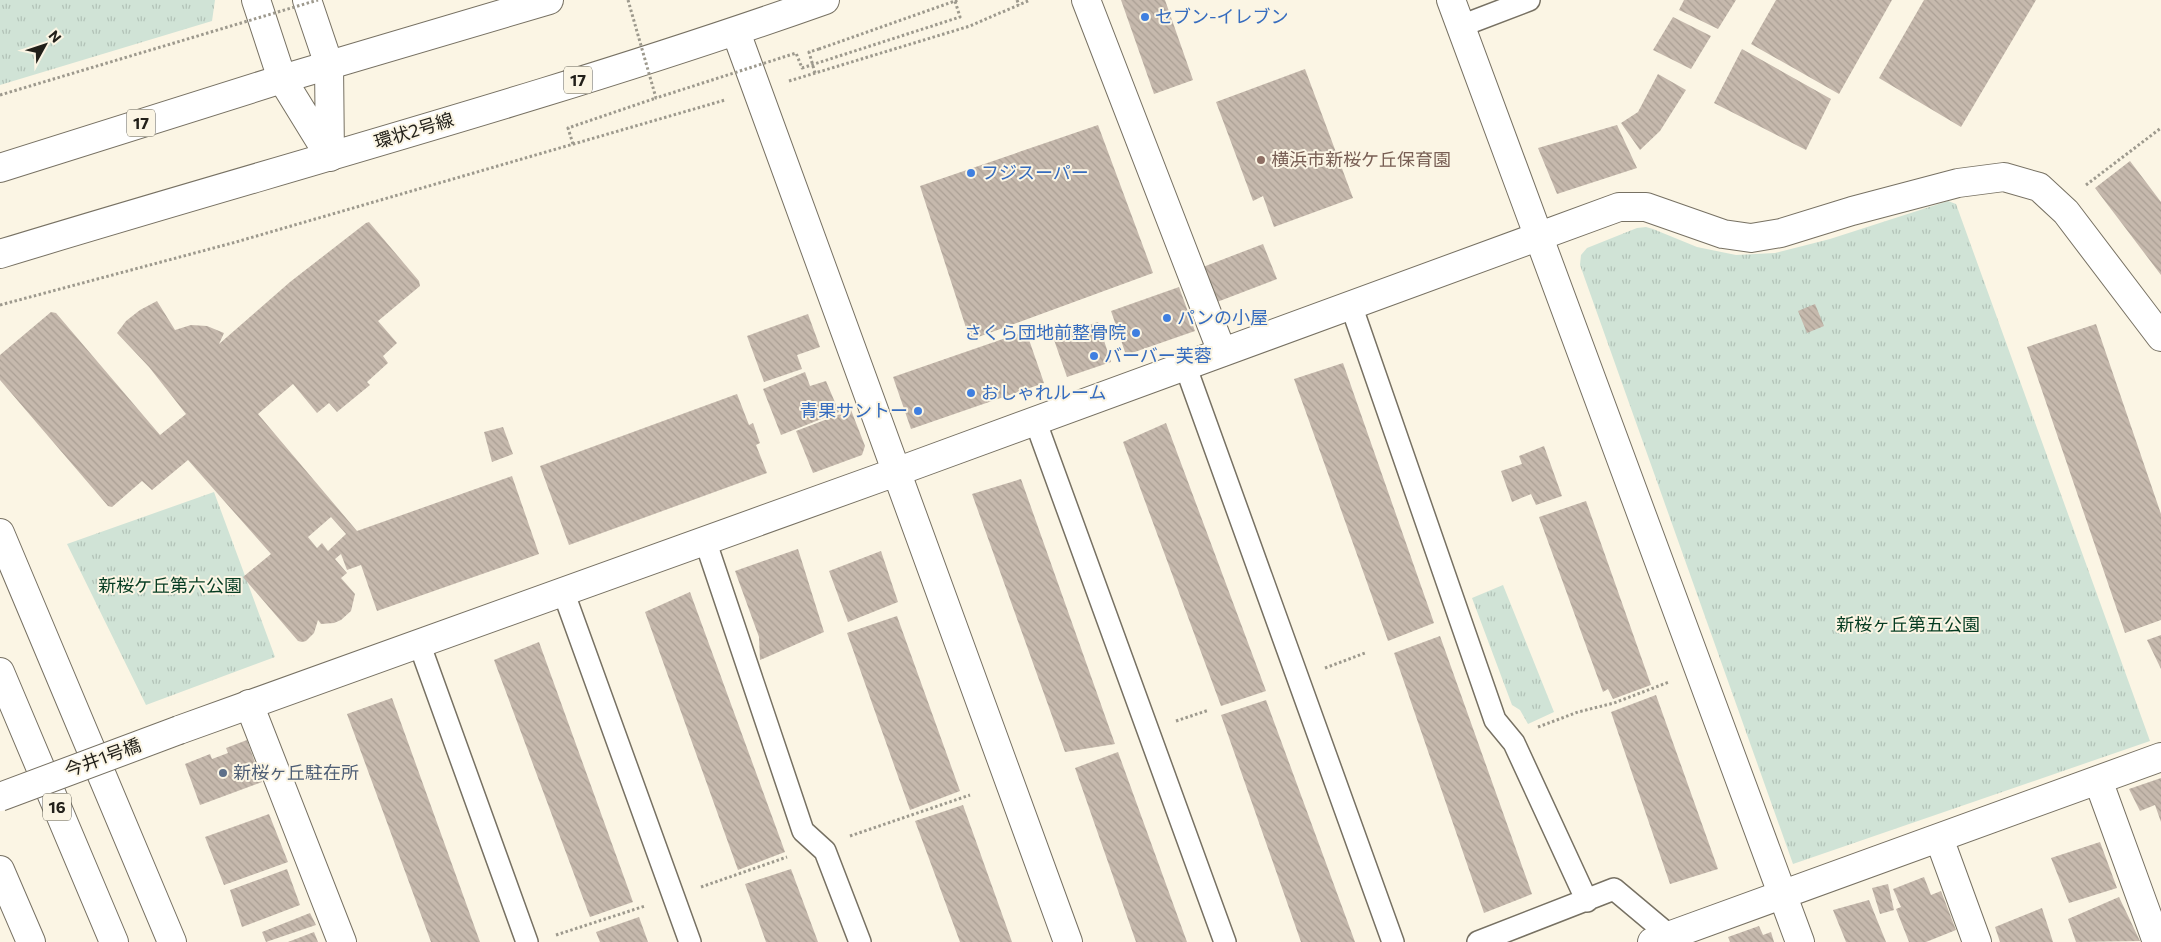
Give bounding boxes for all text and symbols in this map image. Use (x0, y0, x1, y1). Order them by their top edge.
place label: セブン-イレブン (1155, 5, 1289, 27)
marker: セブン-イレブン (1139, 11, 1151, 23)
north arrow (20, 20, 70, 70)
text: N (45, 27, 65, 46)
road number: 17 (564, 66, 592, 94)
street label: 環状2号線 (371, 108, 456, 153)
road number: 17 (127, 110, 155, 136)
place label: 横浜市新桜ケ丘保育園 (1271, 148, 1451, 170)
marker: 横浜市新桜ケ丘保育園 (1255, 154, 1267, 166)
place label: フジスーパー (981, 161, 1089, 183)
marker: フジスーパー (965, 167, 977, 179)
place label: パンの小屋 (1177, 306, 1268, 328)
marker: パンの小屋 (1161, 312, 1173, 324)
place label: さくら団地前整骨院 (964, 321, 1126, 343)
marker: さくら団地前整骨院 (1130, 327, 1142, 339)
place label: バーバー芙蓉 (1104, 344, 1212, 366)
marker: バーバー芙蓉 (1088, 350, 1100, 362)
place label: おしゃれルーム (981, 381, 1106, 403)
marker: おしゃれルーム (965, 387, 977, 399)
place label: 青果サントー (800, 399, 908, 421)
marker: 青果サントー (912, 405, 924, 417)
park label: 新桜ケ丘第六公園 (98, 574, 242, 596)
park label: 新桜ヶ丘第五公園 (1836, 613, 1980, 635)
street label: 今井1号橋 (61, 733, 144, 781)
place label: 新桜ヶ丘駐在所 (233, 761, 359, 783)
marker: 新桜ヶ丘駐在所 (217, 767, 229, 779)
road number: 16 (43, 794, 71, 820)

